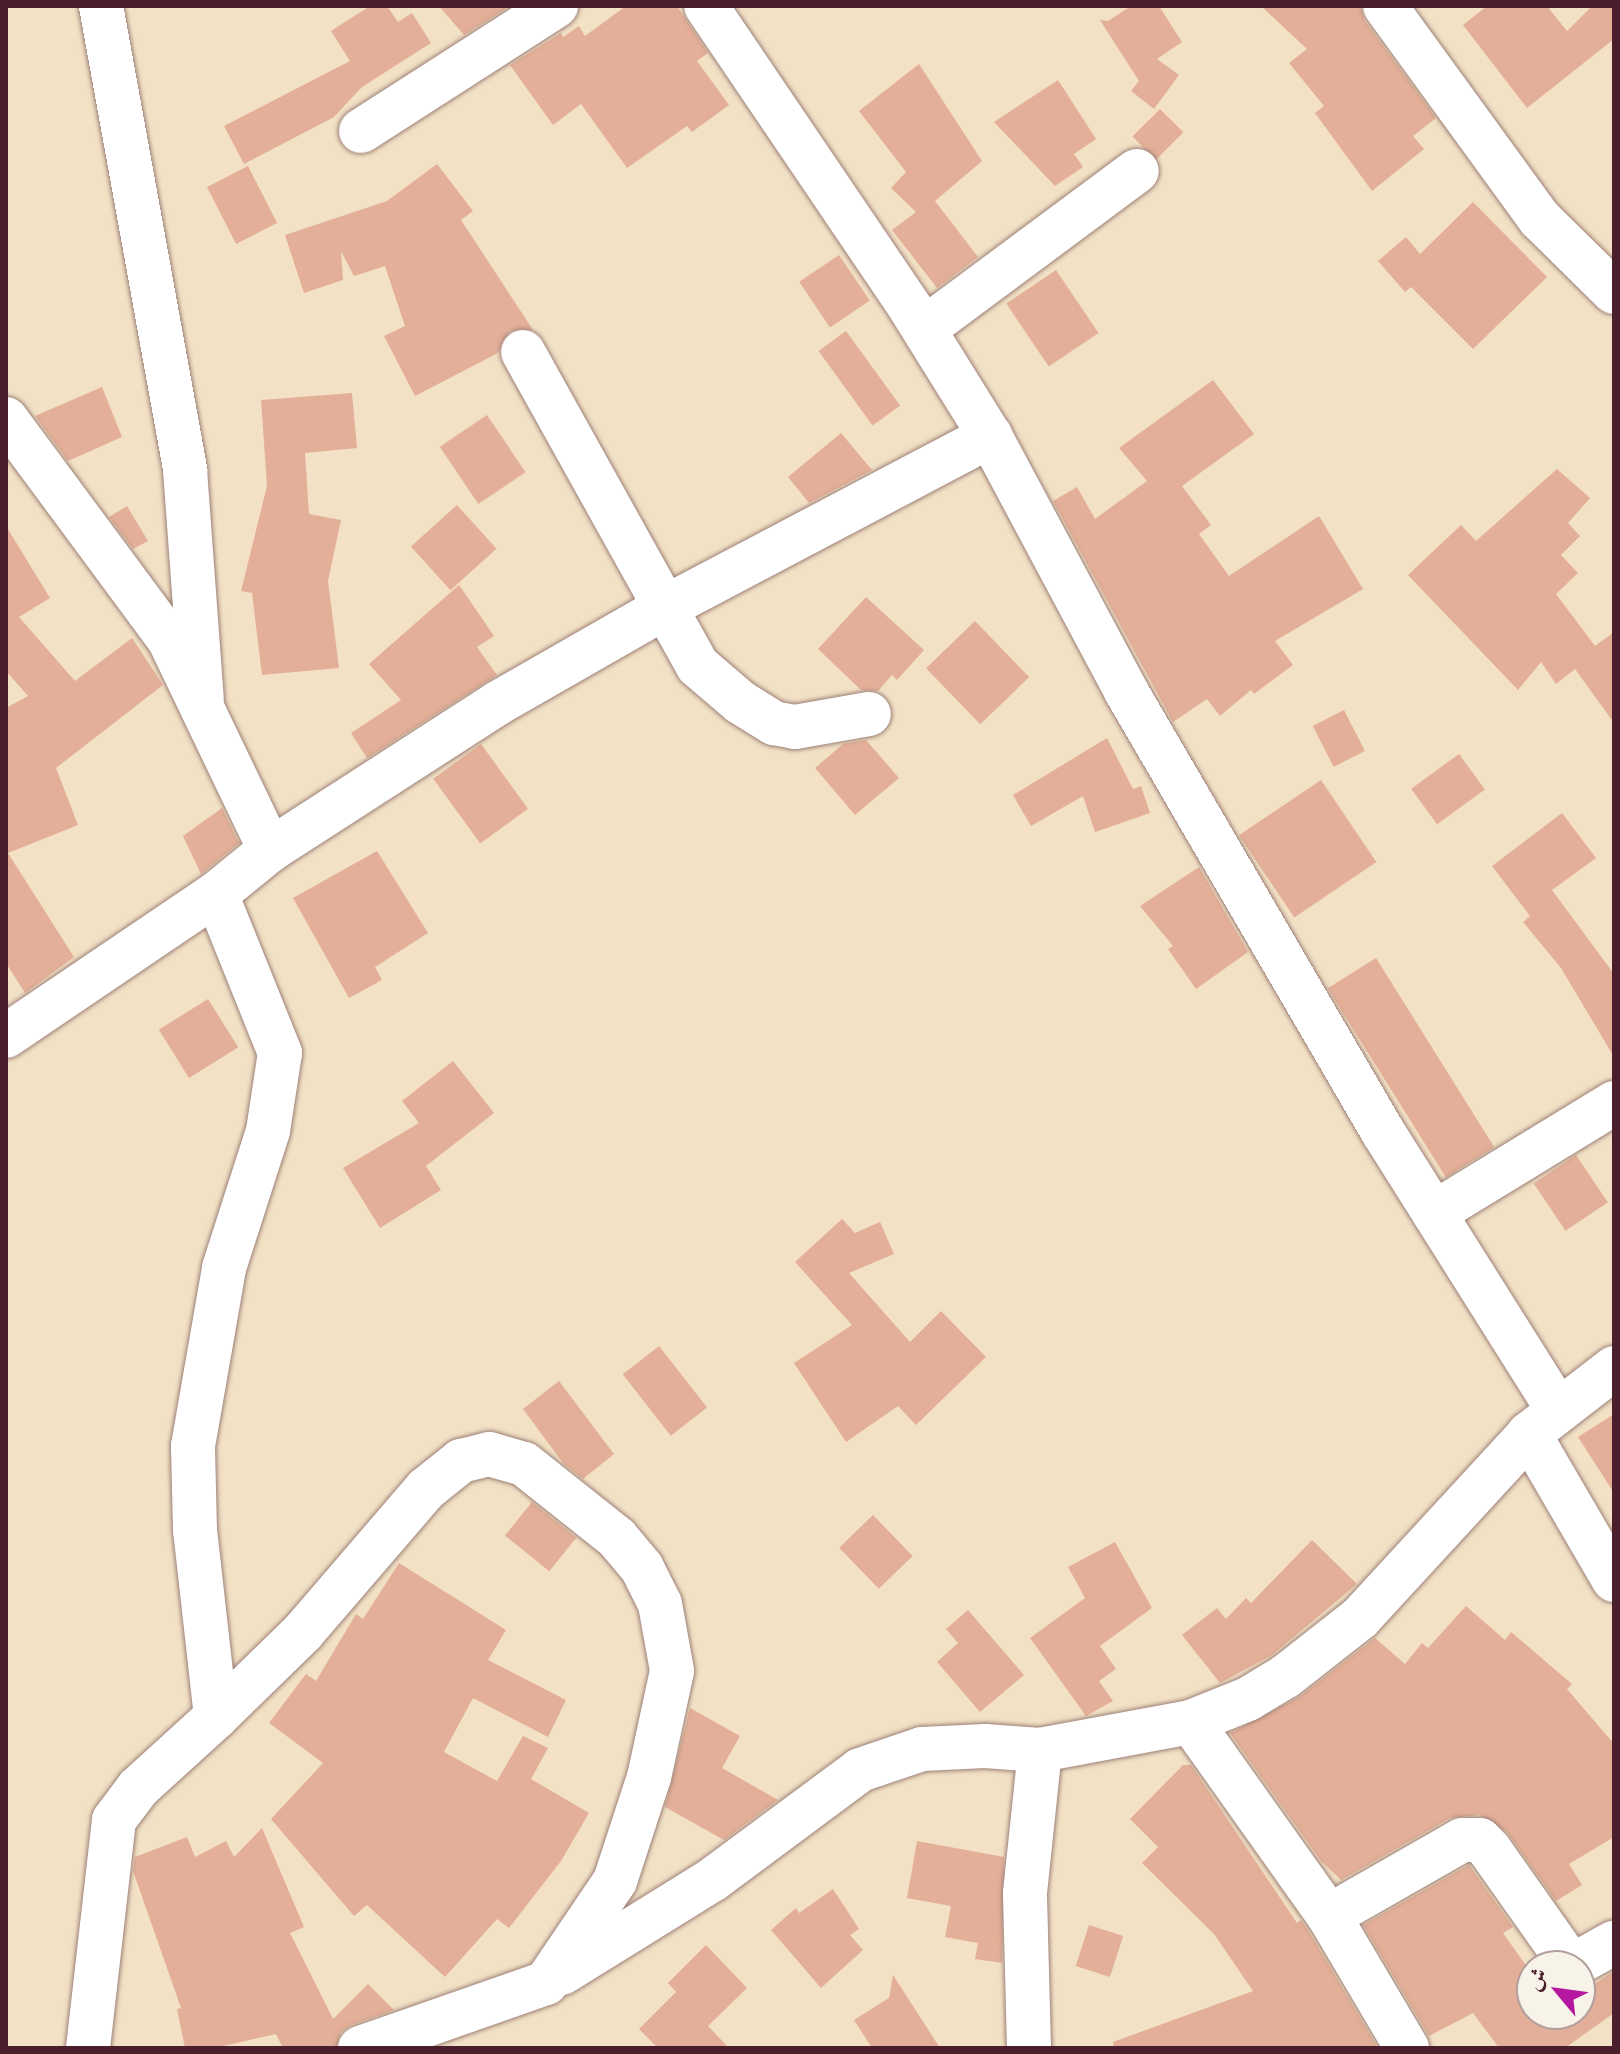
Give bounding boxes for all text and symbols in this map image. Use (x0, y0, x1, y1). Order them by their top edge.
north arrow (1516, 1950, 1596, 2030)
text: ش (1518, 1963, 1554, 1996)

